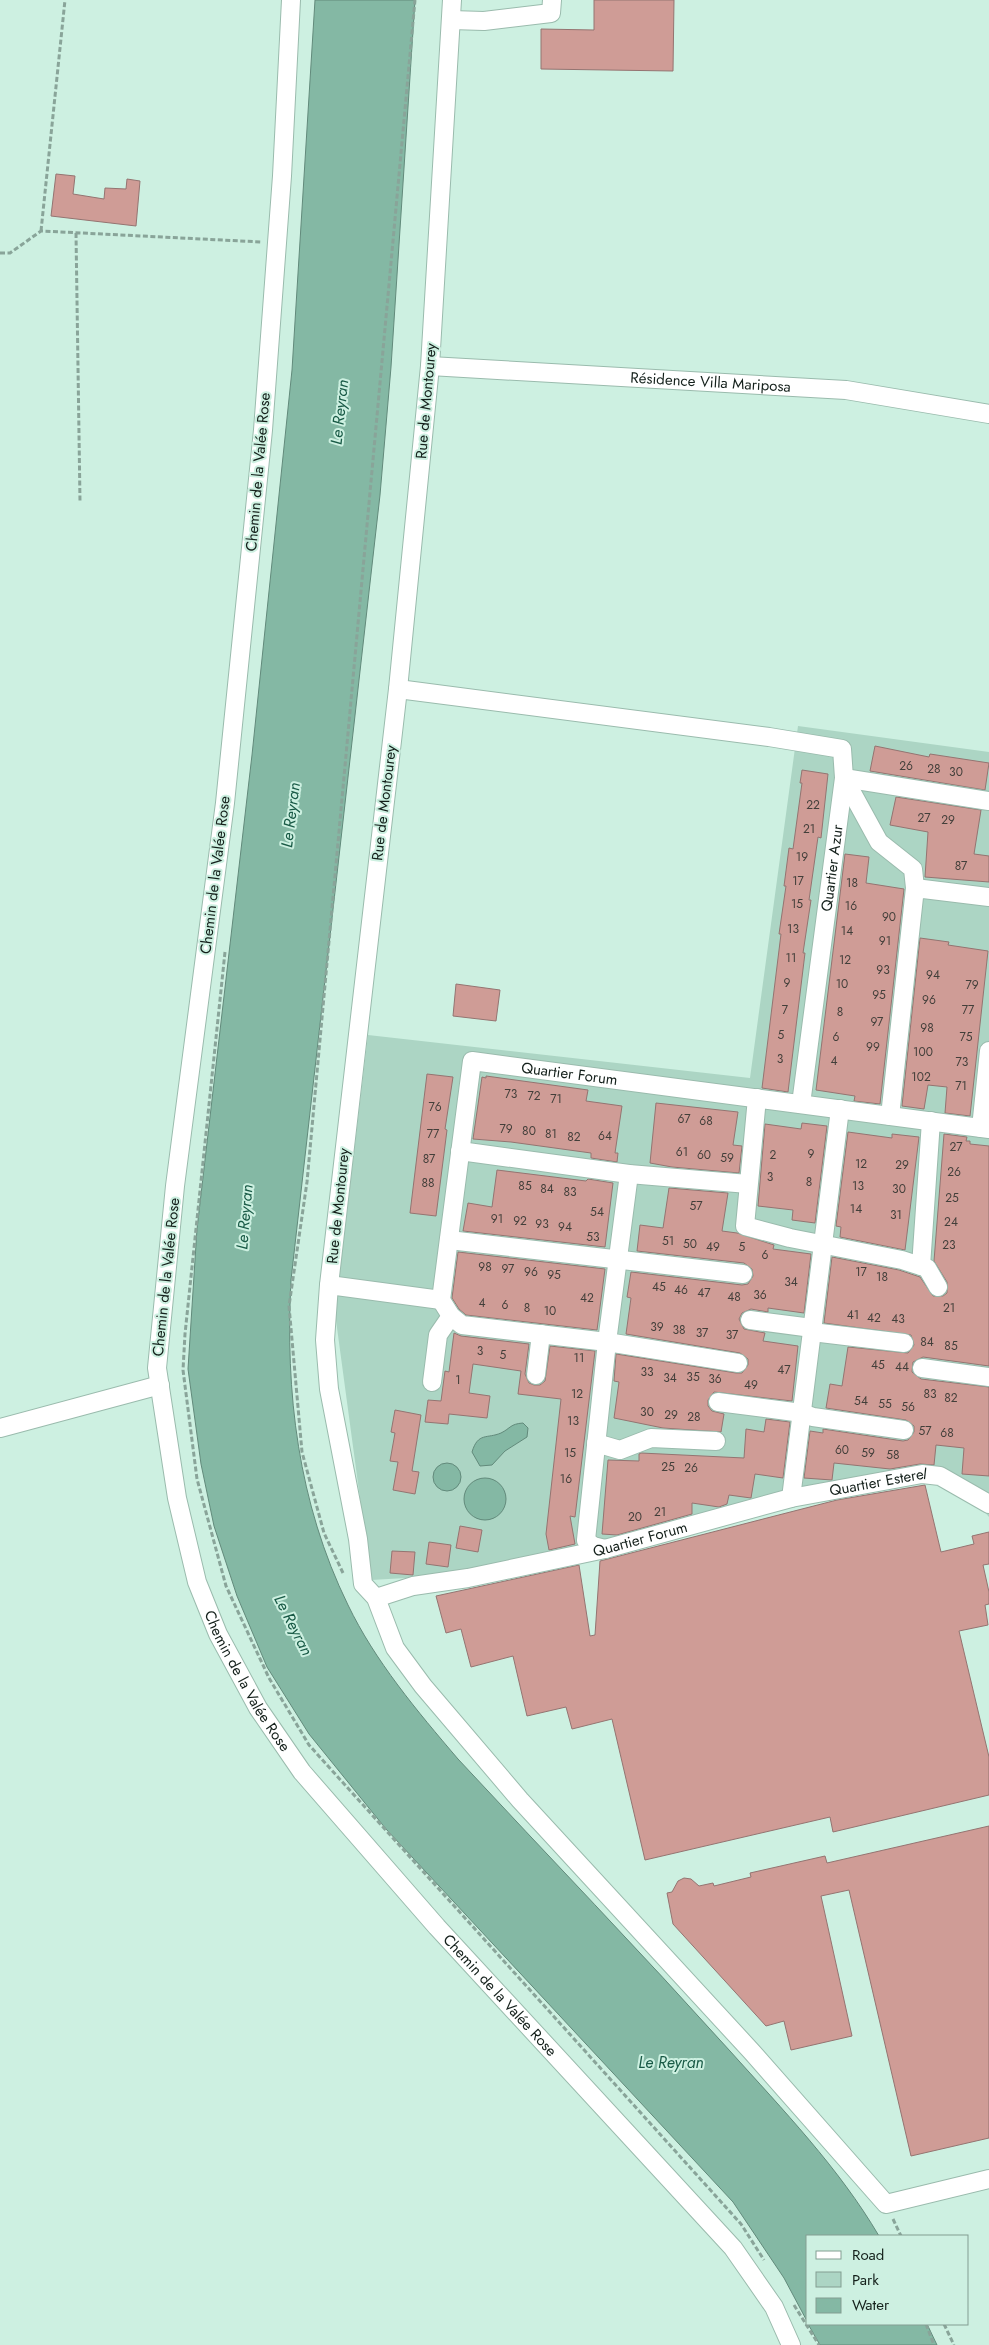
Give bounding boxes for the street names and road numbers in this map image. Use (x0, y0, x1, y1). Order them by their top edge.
street label: Rue de Montourey (410, 342, 442, 460)
street label: Résidence Villa Mariposa (630, 367, 791, 398)
street label: Chemin de la Valée Rose (240, 391, 276, 552)
street label: Rue de Montourey (366, 744, 402, 862)
street label: Chemin de la Valée Rose (194, 794, 236, 955)
street label: Quartier Azur (815, 822, 849, 913)
street label: Quartier Forum (520, 1057, 619, 1091)
street label: Rue de Montourey (321, 1147, 355, 1265)
street label: Chemin de la Valée Rose (147, 1196, 185, 1357)
street label: Quartier Esterel (828, 1463, 928, 1502)
street label: Quartier Forum (591, 1516, 690, 1562)
street label: Chemin de la Valée Rose (199, 1607, 296, 1756)
street label: Chemin de la Valée Rose (438, 1929, 562, 2061)

